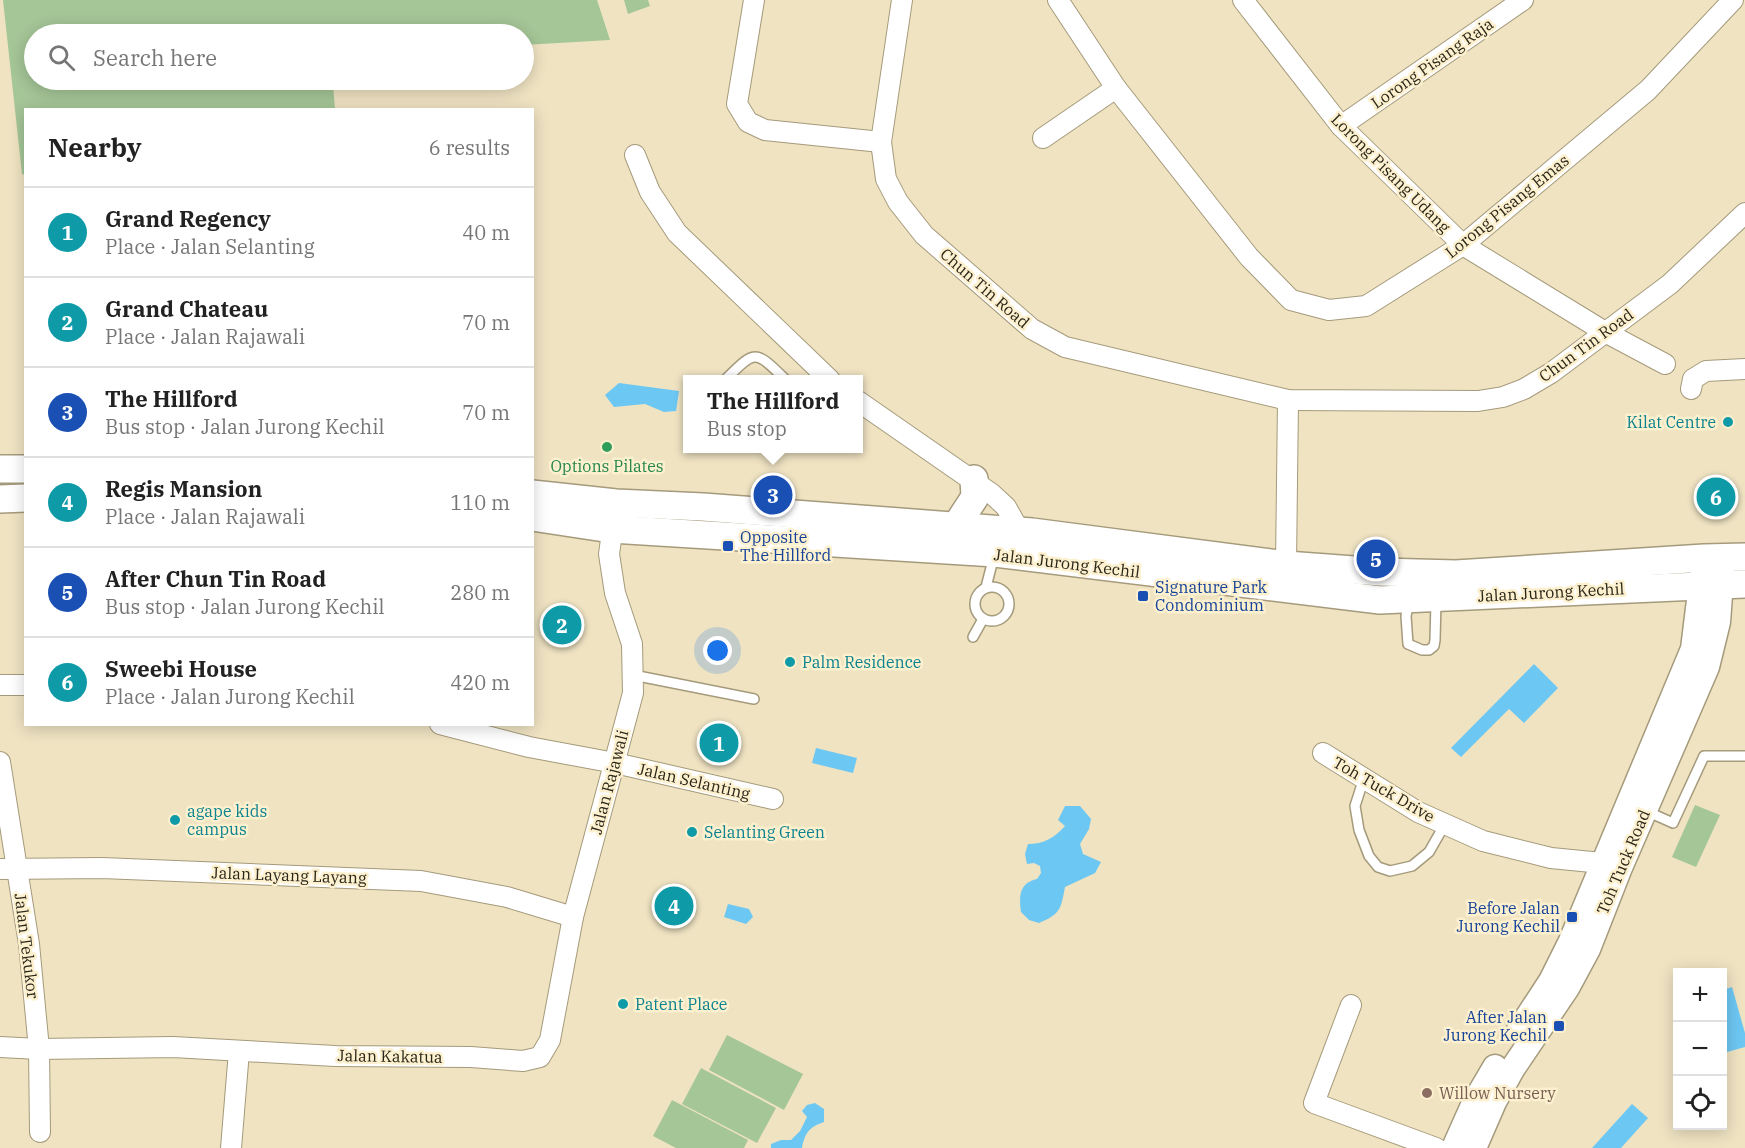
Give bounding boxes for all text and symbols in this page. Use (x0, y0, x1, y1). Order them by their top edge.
street label: Lorong Pisang Raja (1367, 13, 1497, 113)
search box (24, 24, 534, 90)
icon: search (45, 41, 78, 74)
text: Search here (93, 43, 217, 72)
street label: Lorong Pisang Udang (1327, 109, 1455, 237)
text: Nearby (48, 130, 142, 164)
text: 6 results (429, 134, 510, 161)
street label: Lorong Pisang Emas (1441, 150, 1573, 262)
text: Grand Regency (105, 204, 271, 233)
text: 1 (62, 219, 74, 246)
text: 40 m (462, 219, 510, 246)
text: Place · Jalan Selanting (105, 233, 315, 260)
street label: Chun Tin Road (936, 244, 1034, 332)
text: Grand Chateau (105, 294, 268, 323)
street label: Chun Tin Road (1535, 304, 1637, 386)
text: 2 (62, 309, 74, 336)
text: 70 m (462, 309, 510, 336)
text: Place · Jalan Rajawali (105, 323, 305, 350)
popup (683, 375, 863, 453)
text: The Hillford (105, 384, 238, 413)
text: The Hillford (707, 386, 839, 415)
text: 3 (62, 399, 74, 426)
text: 70 m (462, 399, 510, 426)
place label: Kilat Centre (1627, 412, 1716, 432)
text: Bus stop · Jalan Jurong Kechil (105, 413, 385, 440)
text: Bus stop (707, 415, 787, 442)
marker: Kilat Centre (1721, 415, 1735, 429)
marker: Options Pilates (600, 440, 614, 454)
place label: Options Pilates (550, 456, 664, 476)
pin: 3 (754, 472, 792, 518)
text: Regis Mansion (105, 474, 262, 503)
pin: 6 (1696, 474, 1736, 520)
text: 4 (62, 489, 74, 516)
text: 110 m (450, 489, 510, 516)
text: Place · Jalan Rajawali (105, 503, 305, 530)
place label: Opposite The Hillford (740, 527, 831, 565)
pin: 5 (1356, 536, 1396, 582)
marker: Opposite The Hillford (721, 539, 735, 553)
street label: Jalan Jurong Kechil (993, 544, 1141, 582)
text: After Chun Tin Road (105, 564, 326, 593)
place label: Signature Park Condominium (1155, 577, 1267, 615)
street label: Jalan Jurong Kechil (1477, 578, 1625, 606)
text: 5 (62, 579, 74, 606)
text: 280 m (450, 579, 510, 606)
marker: Signature Park Condominium (1136, 589, 1150, 603)
text: Bus stop · Jalan Jurong Kechil (105, 593, 385, 620)
pin: 2 (542, 602, 582, 648)
your location (703, 636, 732, 665)
place label: Palm Residence (802, 652, 921, 672)
text: Sweebi House (105, 654, 257, 683)
marker: Palm Residence (783, 655, 797, 669)
text: 6 (62, 669, 74, 696)
text: 420 m (450, 669, 510, 696)
text: Place · Jalan Jurong Kechil (105, 683, 355, 710)
pin: 1 (700, 720, 738, 766)
street label: Jalan Rajawali (585, 728, 633, 836)
street label: Toh Tuck Drive (1330, 752, 1438, 826)
street label: Jalan Selanting (636, 758, 752, 804)
place label: agape kids campus (187, 801, 267, 839)
street label: Toh Tuck Road (1592, 806, 1654, 917)
marker: agape kids campus (168, 813, 182, 827)
place label: Selanting Green (704, 822, 825, 842)
marker: Selanting Green (685, 825, 699, 839)
street label: Jalan Layang Layang (211, 862, 367, 888)
pin: 4 (654, 884, 694, 928)
street label: Jalan Tekukor (11, 892, 43, 1000)
place label: Before Jalan Jurong Kechil (1457, 898, 1560, 936)
marker: Before Jalan Jurong Kechil (1565, 910, 1579, 924)
map controls (1673, 968, 1727, 1130)
button: + (1673, 968, 1727, 1022)
place label: Patent Place (635, 994, 727, 1014)
marker: Patent Place (616, 997, 630, 1011)
place label: After Jalan Jurong Kechil (1444, 1007, 1547, 1045)
marker: After Jalan Jurong Kechil (1552, 1019, 1566, 1033)
button: − (1673, 1022, 1727, 1076)
street label: Jalan Kakatua (337, 1045, 443, 1067)
button: locate (1673, 1076, 1727, 1130)
place label: Willow Nursery (1439, 1083, 1556, 1103)
marker: Willow Nursery (1420, 1086, 1434, 1100)

